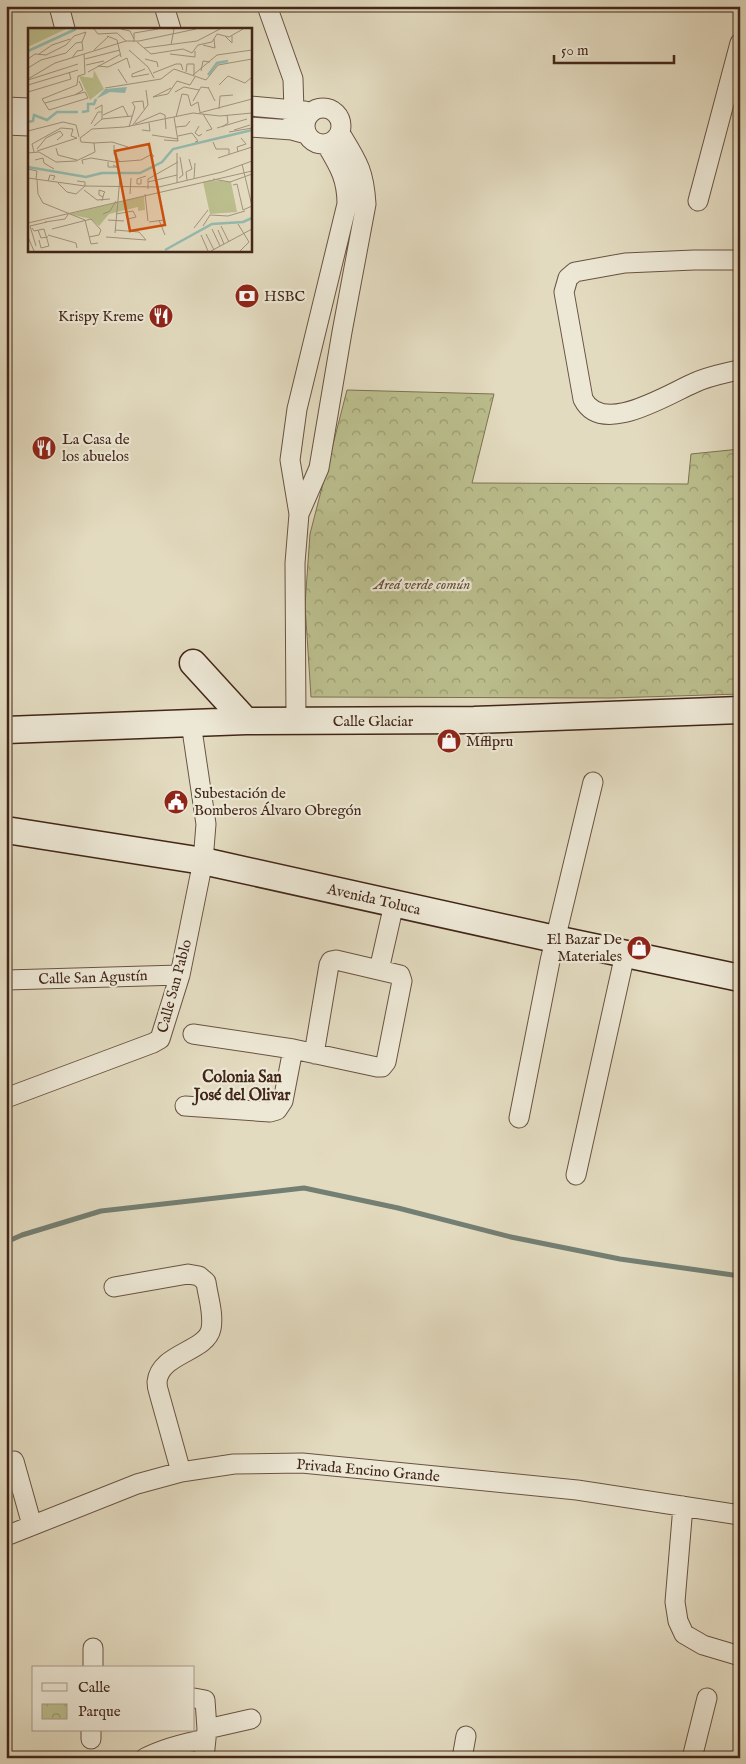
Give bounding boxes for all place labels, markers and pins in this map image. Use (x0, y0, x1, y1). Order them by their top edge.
bank icon: HSBC (234, 283, 260, 309)
place label: HSBC (264, 287, 305, 306)
restaurant icon: Krispy Kreme (148, 303, 174, 329)
place label: Krispy Kreme (58, 307, 144, 326)
place label: La Casa de los abuelos (62, 430, 130, 466)
restaurant icon: La Casa de los abuelos (31, 435, 57, 461)
shop icon: Mfflpru (436, 728, 462, 754)
place label: Mfflpru (466, 732, 514, 751)
place label: Subestación de Bomberos Álvaro Obregón (194, 784, 362, 820)
public building icon: Subestación de Bomberos Álvaro Obregón (163, 789, 189, 815)
place label: El Bazar De Materiales (547, 930, 622, 966)
shop icon: El Bazar De Materiales (626, 935, 652, 961)

